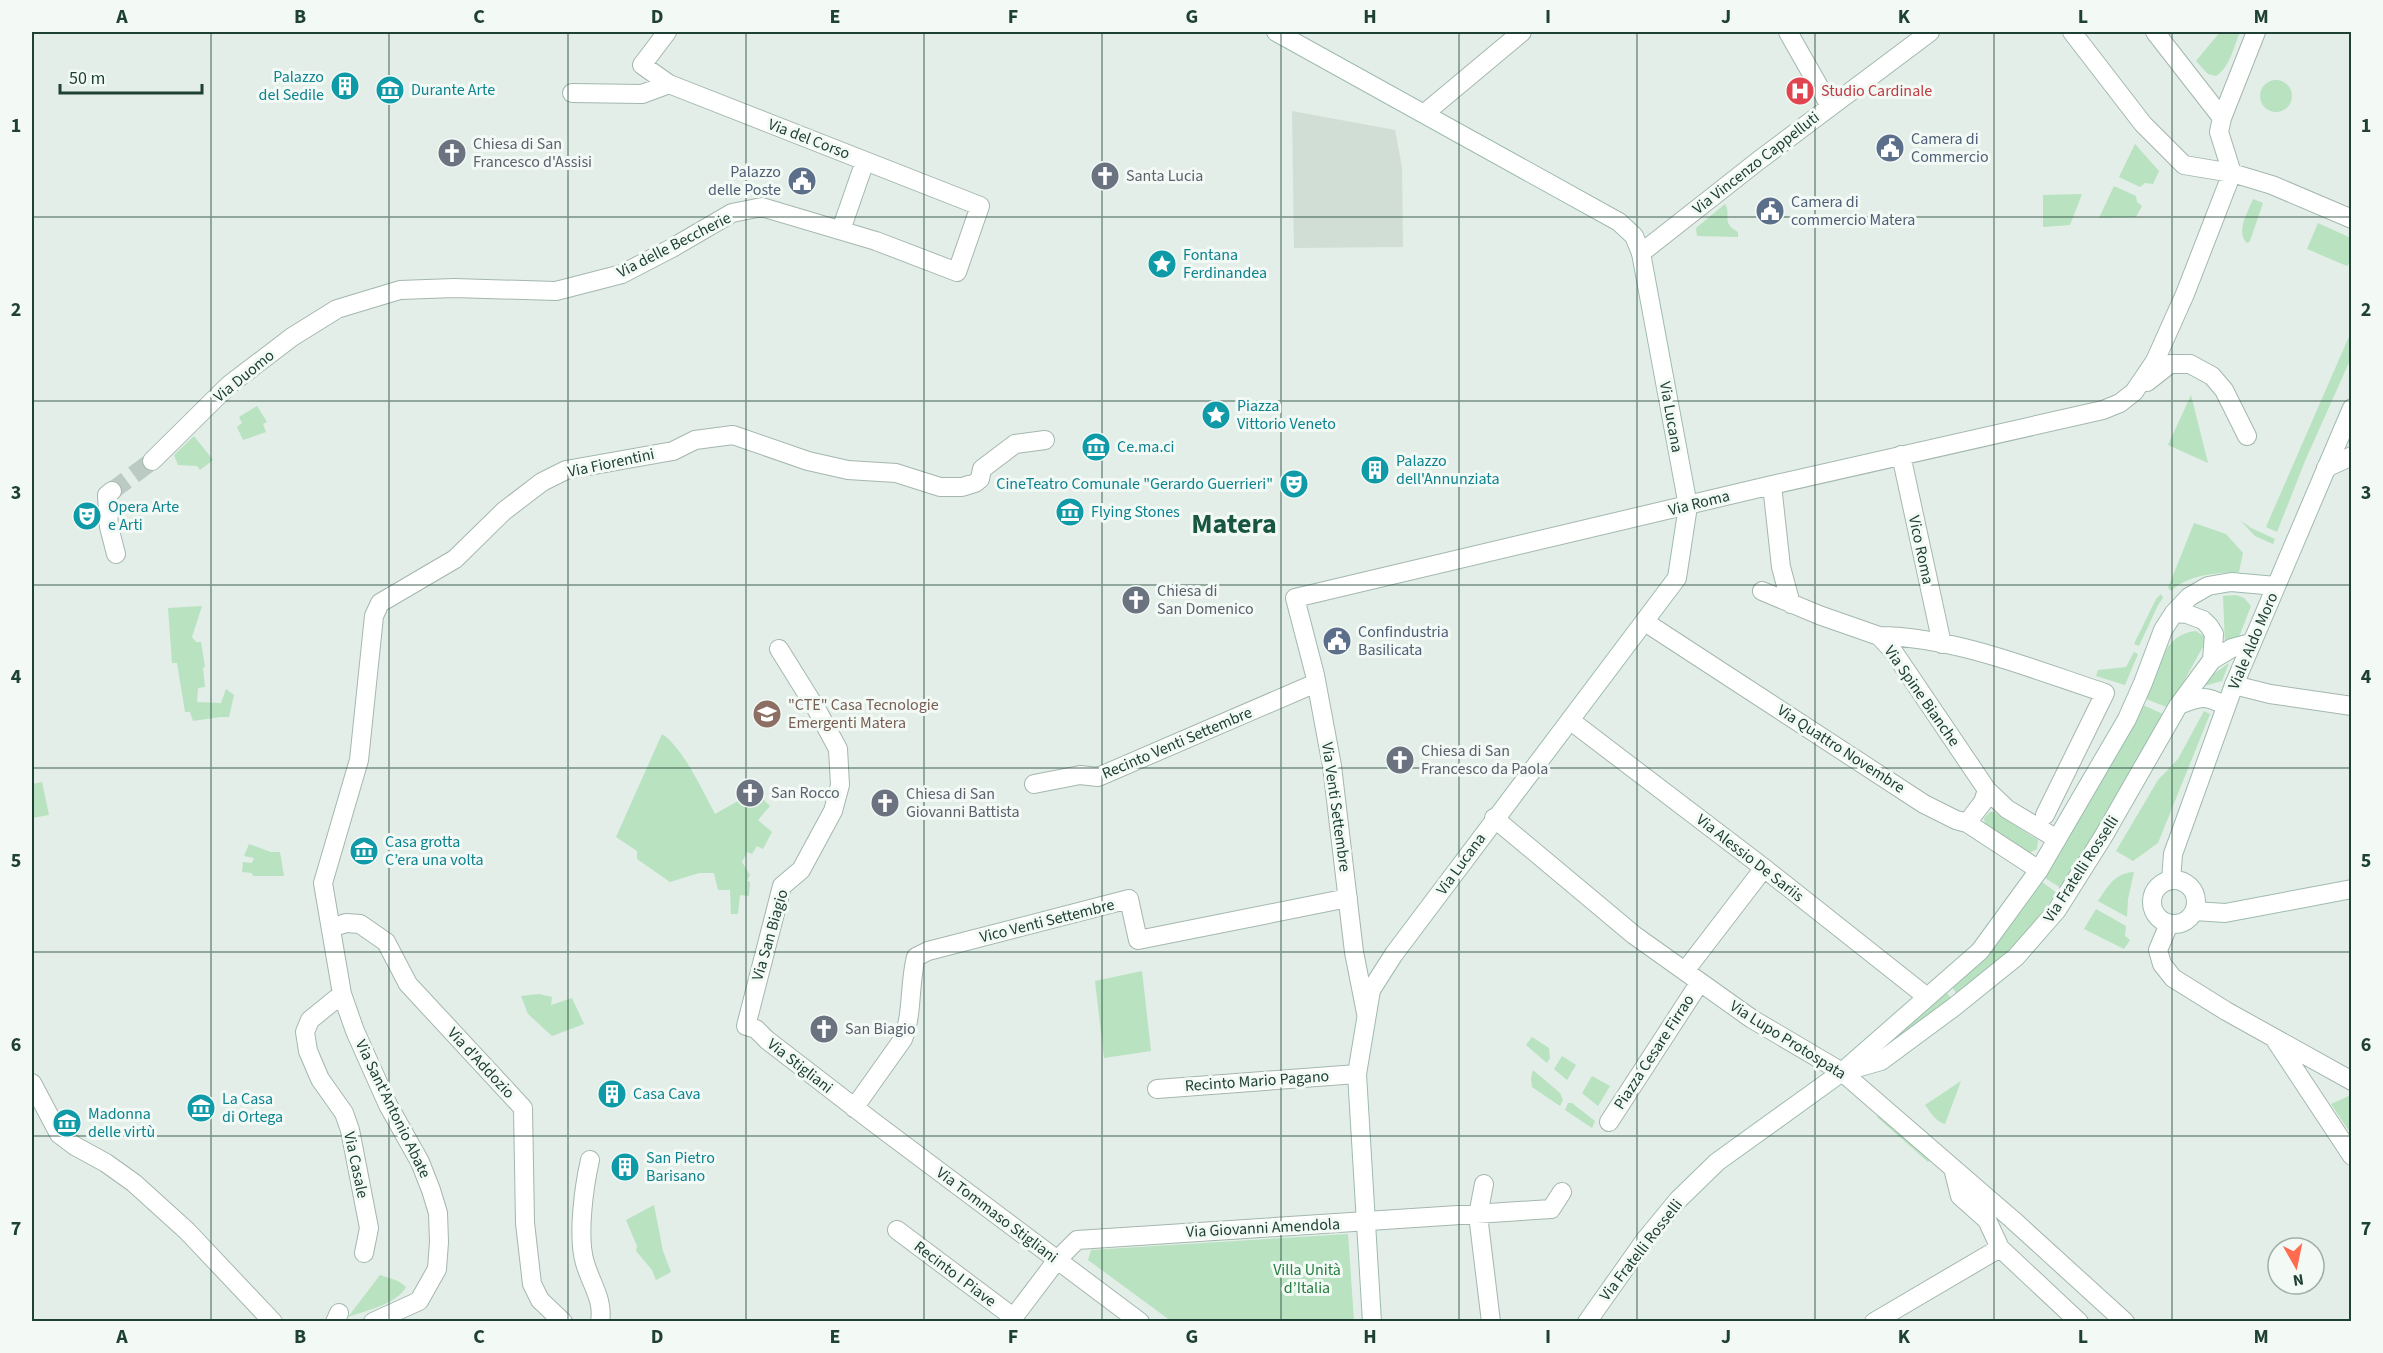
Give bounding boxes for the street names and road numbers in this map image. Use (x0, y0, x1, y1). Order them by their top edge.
street label: Via Vincenzo Cappelluti (1688, 106, 1824, 220)
street label: Via del Corso (765, 113, 853, 165)
street label: Via delle Beccherie (613, 207, 735, 283)
street label: Via Duomo (209, 345, 279, 407)
street label: Via Lucana (1654, 380, 1688, 454)
street label: Via Fiorentini (566, 443, 656, 483)
street label: Via Roma (1666, 485, 1732, 521)
street label: Vico Roma (1903, 514, 1939, 586)
street label: Viale Aldo Moro (2223, 589, 2283, 693)
street label: Via Spine Bianche (1879, 641, 1965, 751)
street label: Via Quattro Novembre (1773, 699, 1909, 799)
street label: Recinto Venti Settembre (1099, 701, 1256, 785)
street label: Via Venti Settembre (1316, 741, 1356, 873)
street label: Via Alessio De Sariis (1692, 809, 1809, 907)
street label: Via Fratelli Rosselli (2038, 811, 2124, 927)
street label: Via Lucana (1431, 828, 1491, 900)
street label: Via San Biagio (746, 887, 794, 983)
street label: Vico Venti Settembre (977, 894, 1117, 948)
street label: Piazza Cesare Firrao (1608, 990, 1700, 1114)
street label: Via Lupo Protospata (1726, 995, 1850, 1085)
street label: Via d'Addozio (442, 1023, 520, 1103)
street label: Via Stigliani (763, 1033, 837, 1099)
street label: Via Sant'Antonio Abate (350, 1036, 436, 1182)
street label: Recinto Mario Pagano (1184, 1065, 1330, 1097)
street label: Via Casale (338, 1130, 374, 1200)
street label: Via Tommaso Stigliani (932, 1162, 1062, 1268)
street label: Via Fratelli Rosselli (1594, 1195, 1688, 1305)
street label: Via Giovanni Amendola (1185, 1213, 1341, 1243)
street label: Recinto I Piave (909, 1236, 1001, 1312)

